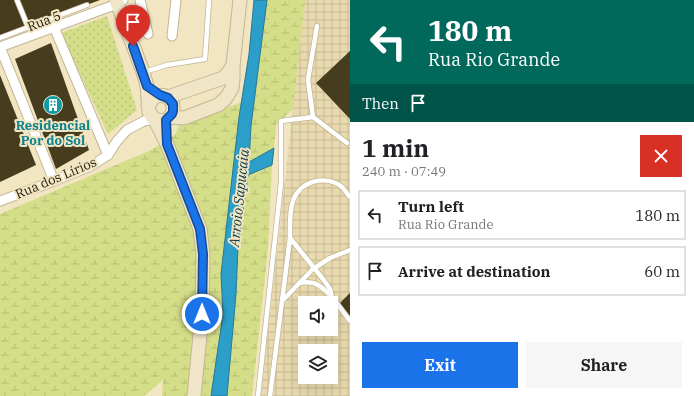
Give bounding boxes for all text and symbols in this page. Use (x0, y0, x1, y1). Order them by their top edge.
pin (116, 5, 150, 46)
street label: Rua 5 (25, 7, 63, 35)
icon: arrive (122, 11, 144, 33)
text: 180 m (428, 12, 512, 49)
icon: left (362, 16, 414, 68)
text: Rua Rio Grande (428, 48, 560, 71)
icon: arrive (407, 92, 429, 114)
building icon: Residencial Por do Sol (42, 94, 64, 116)
text: Then (362, 94, 399, 113)
place label: Residencial Por do Sol (16, 117, 90, 149)
text: 1 min (362, 132, 429, 164)
button: close (640, 135, 682, 177)
water label: Arroio Sapucaia (225, 148, 253, 249)
street label: Rua dos Lírios (13, 153, 99, 203)
text: 240 m · 07:49 (362, 163, 446, 180)
text: Turn left (398, 197, 464, 216)
icon: left (364, 204, 386, 226)
text: 180 m (635, 206, 680, 225)
text: Rua Rio Grande (398, 216, 493, 233)
icon: arrive (364, 260, 386, 282)
text: Arrive at destination (398, 262, 550, 281)
text: 60 m (644, 262, 680, 281)
position arrow (181, 293, 223, 335)
map controls (298, 296, 338, 384)
button: sound (298, 296, 338, 336)
button: Exit (362, 342, 518, 388)
button: Share (526, 342, 682, 388)
button: layers (298, 344, 338, 384)

